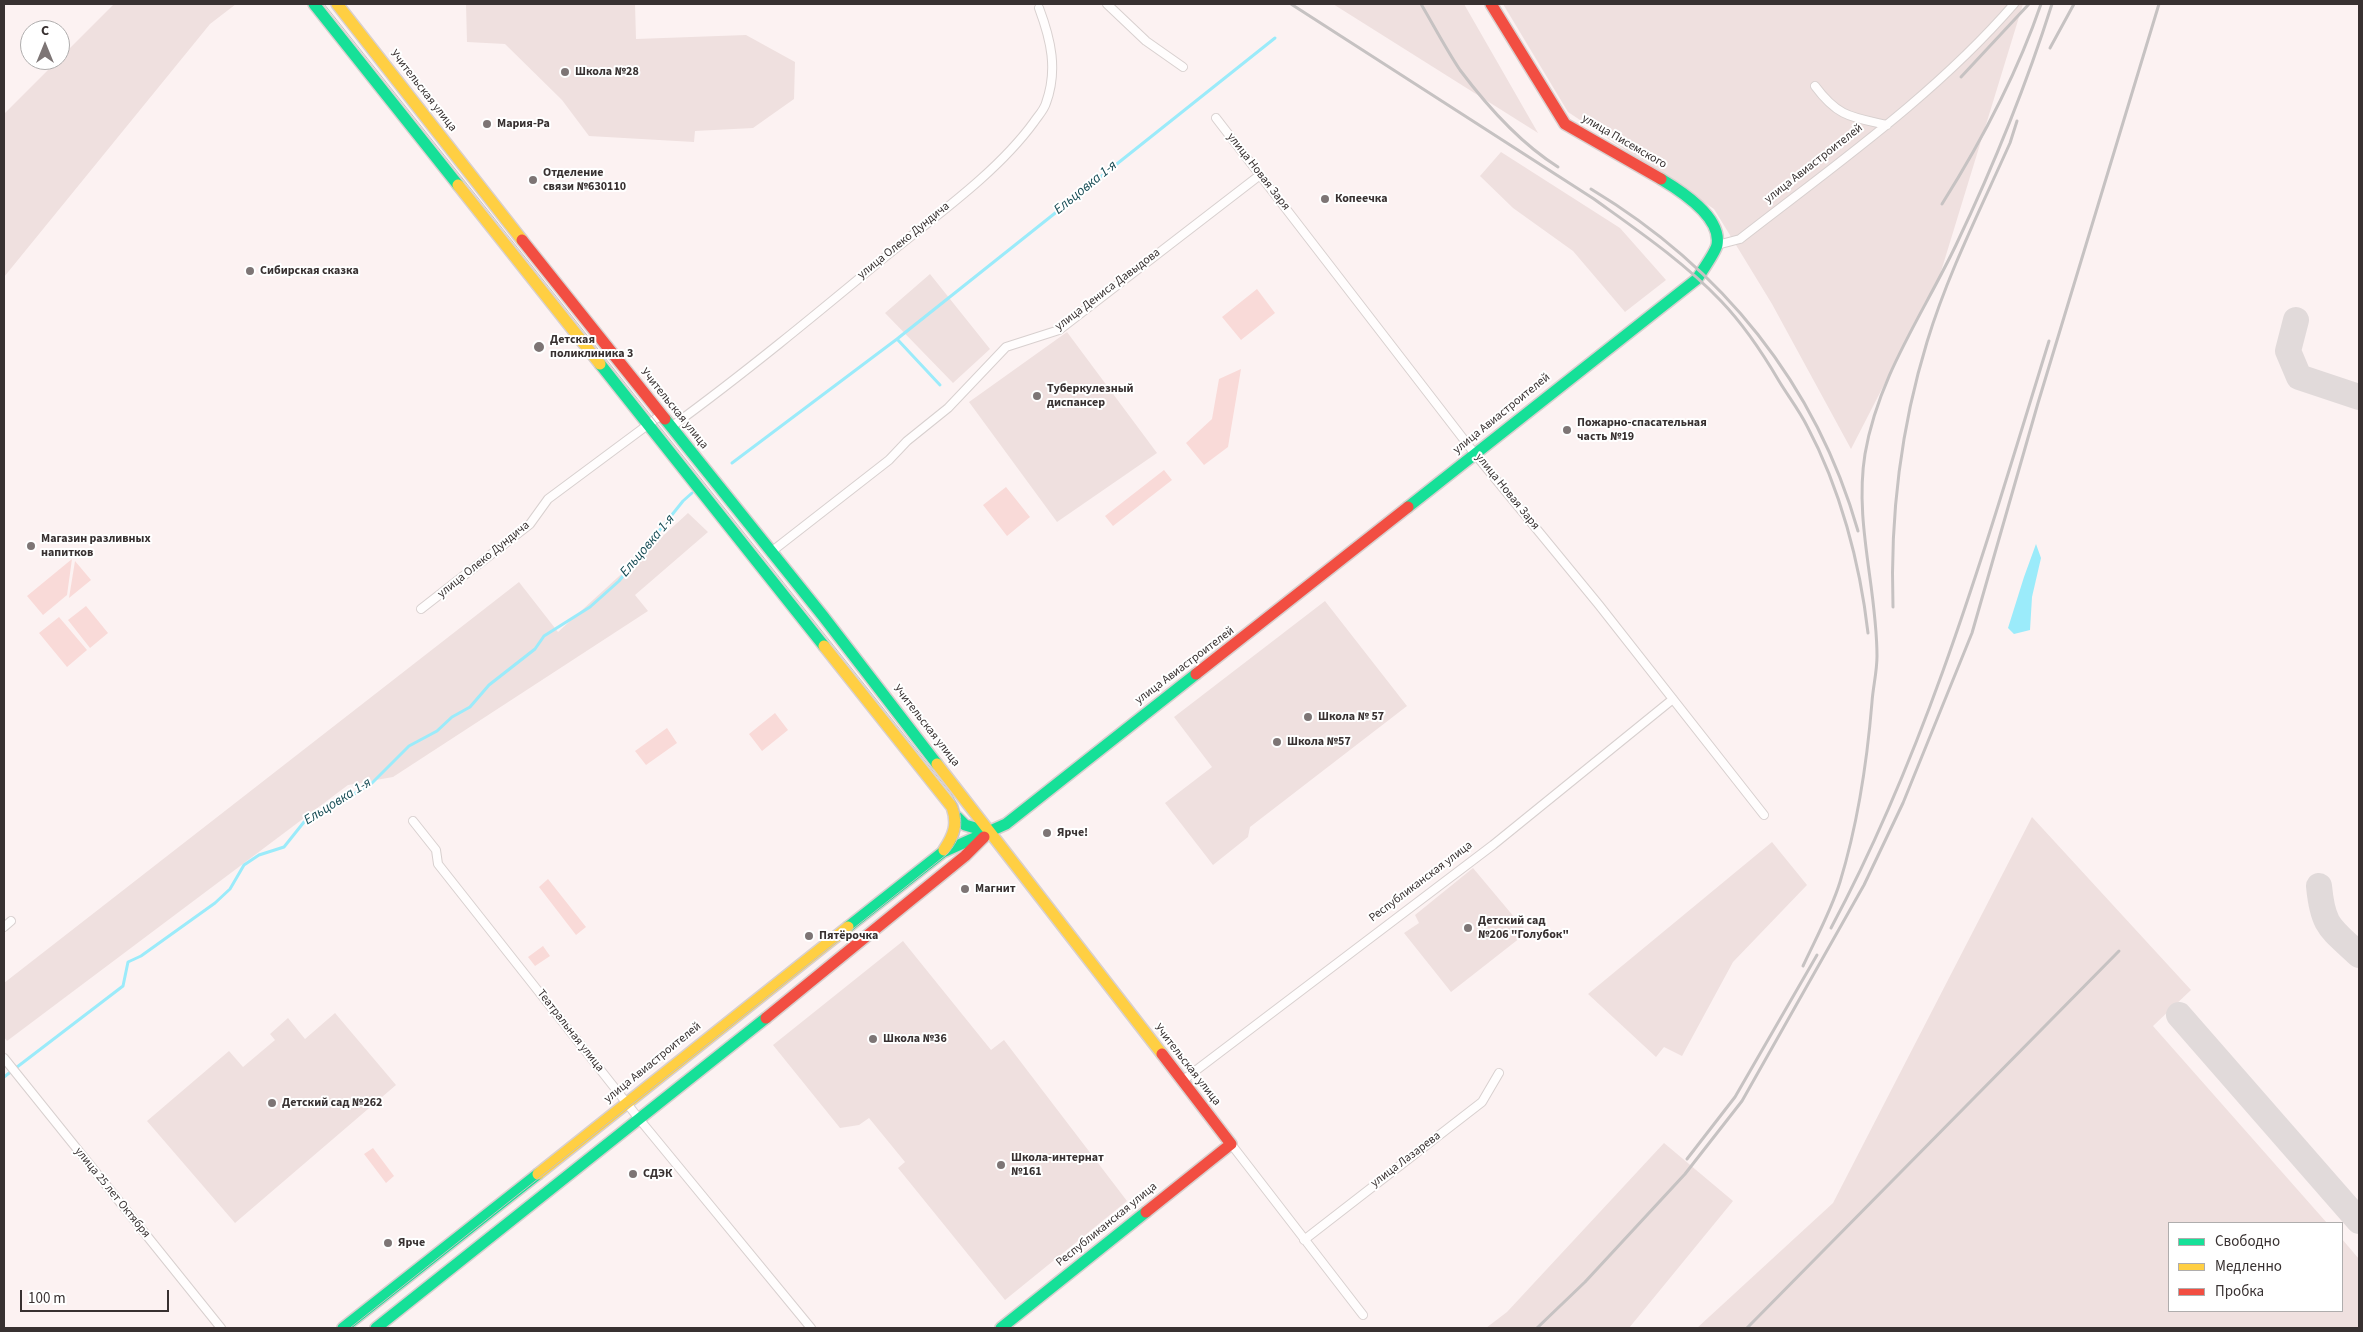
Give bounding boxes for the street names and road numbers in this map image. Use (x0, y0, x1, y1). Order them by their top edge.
street label: Учительская улица (387, 47, 459, 135)
street label: улица Писемского (1579, 112, 1669, 172)
street label: улица Авиастроителей (1762, 121, 1866, 207)
street label: улица Новая Заря (1223, 130, 1293, 214)
street label: улица Олеко Дундича (855, 199, 953, 283)
street label: улица Дениса Давыдова (1053, 246, 1163, 334)
street label: Учительская улица (637, 366, 711, 452)
street label: улица Авиастроителей (1451, 370, 1553, 458)
street label: улица Новая Заря (1472, 451, 1542, 533)
street label: улица Олеко Дундича (435, 518, 533, 602)
street label: улица Авиастроителей (1133, 624, 1237, 708)
street label: Учительская улица (890, 682, 962, 770)
street label: Республиканская улица (1366, 838, 1476, 926)
street label: Театральная улица (533, 987, 607, 1075)
street label: улица Авиастроителей (602, 1019, 704, 1107)
street label: Учительская улица (1151, 1021, 1223, 1109)
street label: улица Лазарева (1368, 1129, 1444, 1191)
street label: улица 25 лет Октября (71, 1145, 153, 1241)
street label: Республиканская улица (1054, 1180, 1160, 1270)

